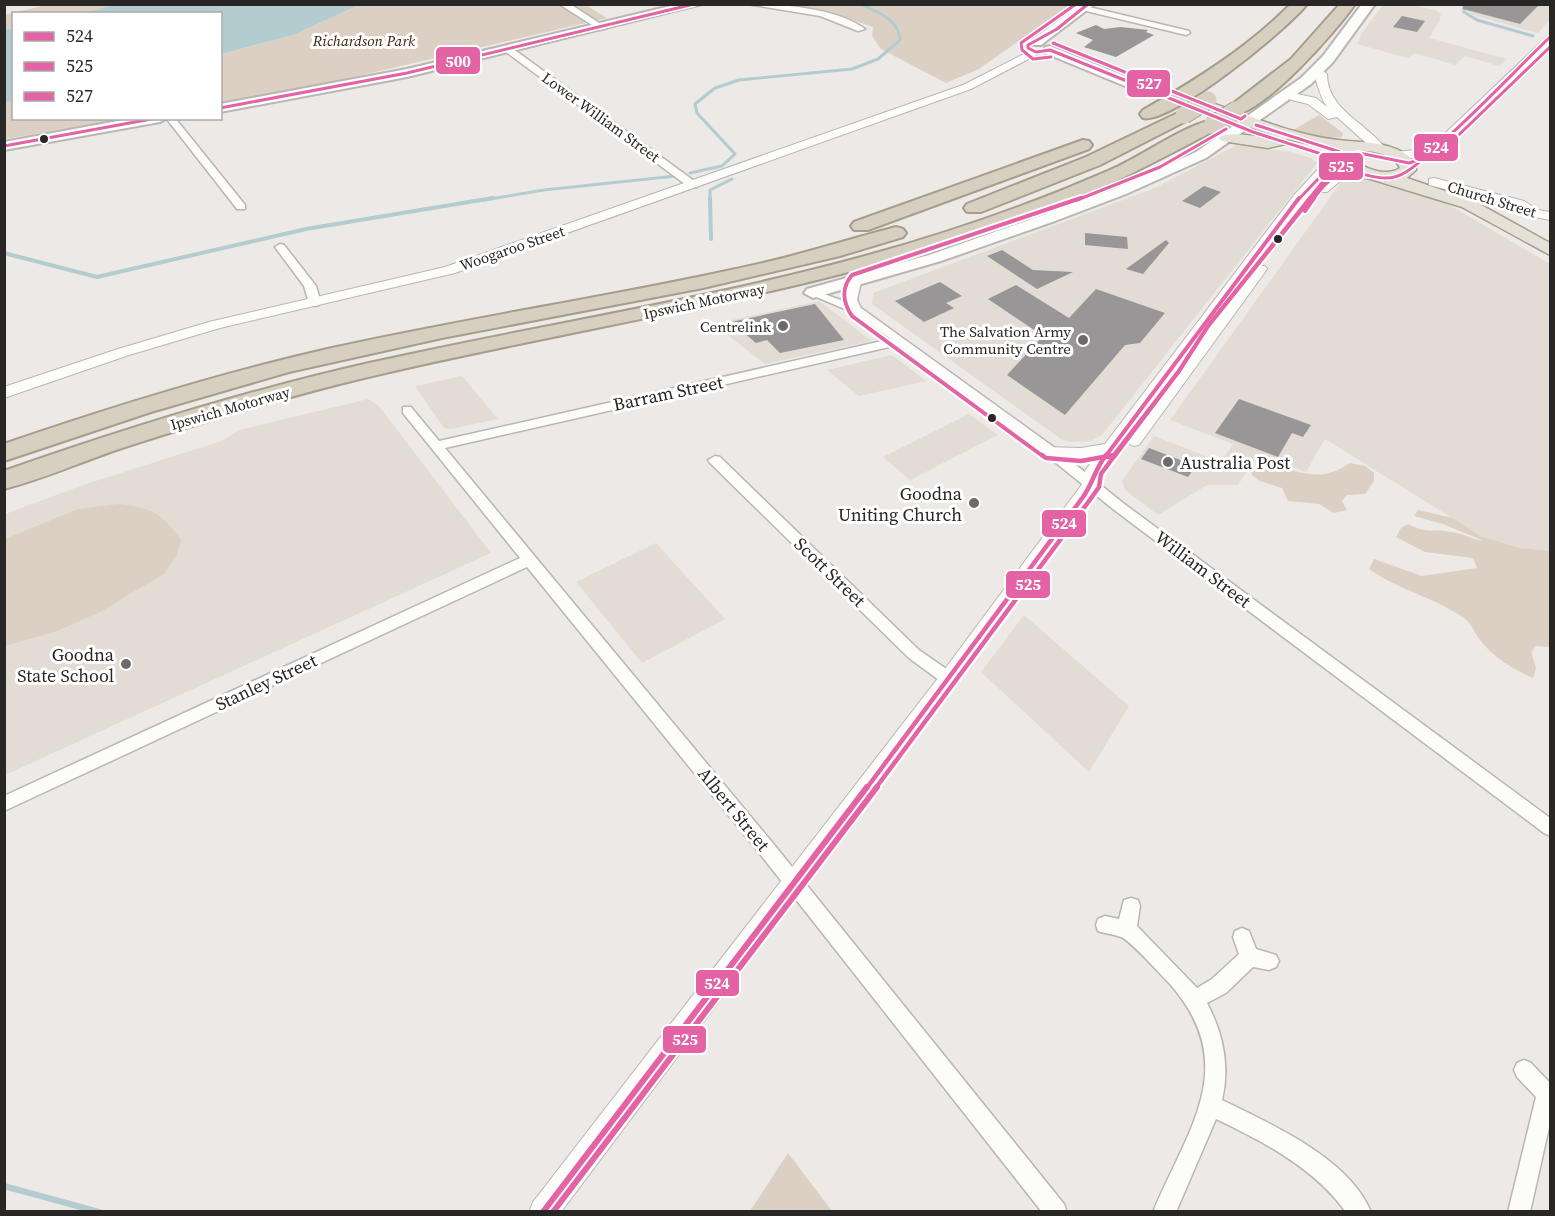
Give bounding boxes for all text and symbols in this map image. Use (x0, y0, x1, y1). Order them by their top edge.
legend (12, 12, 222, 120)
text: 524 (66, 23, 93, 48)
park label: Richardson Park (312, 30, 416, 51)
line badge: 500 (435, 46, 481, 75)
text: 500 (445, 50, 471, 72)
text: 525 (66, 53, 93, 78)
street label: Lower William Street (538, 67, 664, 167)
line badge: 527 (1126, 69, 1171, 98)
text: 527 (1136, 72, 1162, 94)
text: 527 (66, 83, 93, 108)
unlabelled marker (38, 133, 50, 145)
line badge: 524 (1413, 133, 1459, 162)
text: 524 (1423, 136, 1449, 158)
line badge: 525 (1318, 152, 1364, 181)
text: 525 (1328, 155, 1354, 177)
street label: Church Street (1445, 176, 1539, 222)
street label: Woogaroo Street (457, 220, 567, 276)
unlabelled marker (1272, 233, 1284, 245)
street label: Ipswich Motorway (642, 278, 767, 324)
place label: Centrelink (700, 316, 772, 337)
marker: Centrelink (776, 319, 790, 333)
place label: The Salvation Army Community Centre (940, 321, 1071, 359)
marker: The Salvation Army Community Centre (1076, 333, 1090, 347)
street label: Barram Street (611, 369, 725, 417)
street label: Ipswich Motorway (168, 381, 292, 435)
unlabelled marker (986, 412, 998, 424)
place label: Australia Post (1180, 450, 1290, 475)
marker: Australia Post (1161, 455, 1175, 469)
place label: Goodna Uniting Church (838, 481, 963, 527)
marker: Goodna Uniting Church (967, 496, 981, 510)
line badge: 524 (1041, 509, 1087, 538)
text: 524 (1051, 512, 1077, 534)
street label: William Street (1150, 525, 1256, 613)
street label: Scott Street (789, 532, 871, 612)
line badge: 525 (1005, 570, 1051, 599)
text: 525 (1015, 573, 1041, 595)
place label: Goodna State School (17, 642, 115, 688)
street label: Stanley Street (211, 648, 321, 716)
marker: Goodna State School (119, 657, 133, 671)
street label: Albert Street (692, 762, 776, 856)
line badge: 524 (695, 969, 740, 997)
text: 524 (704, 972, 730, 994)
line badge: 525 (662, 1025, 707, 1054)
text: 525 (672, 1028, 698, 1050)

